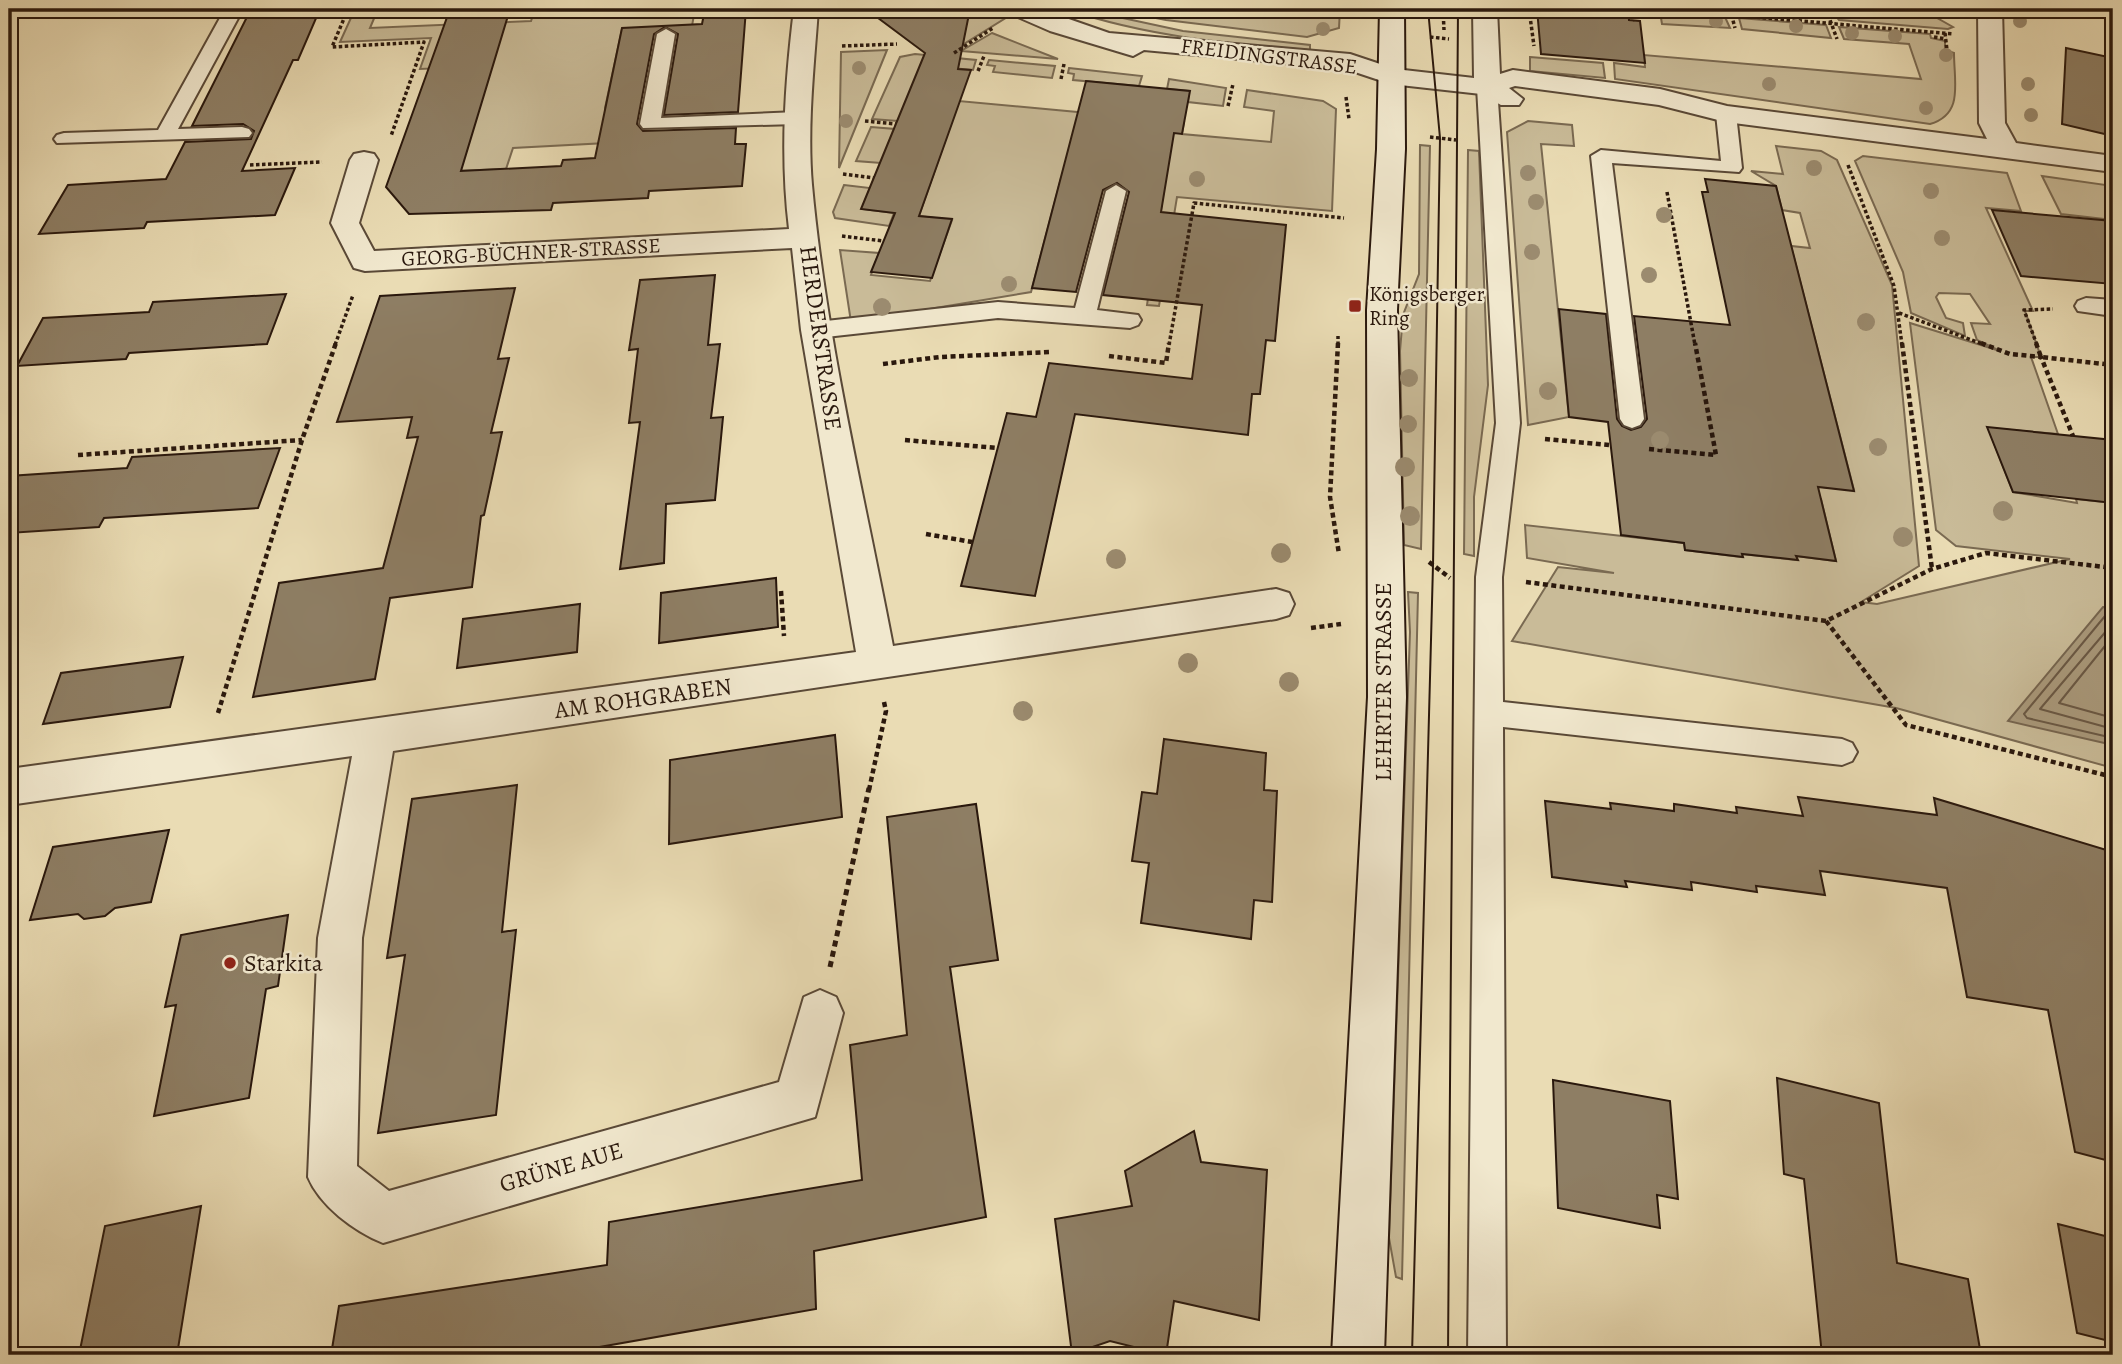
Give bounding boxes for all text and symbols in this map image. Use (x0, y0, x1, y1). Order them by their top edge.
street label: FREIDINGSTRASSE (1179, 31, 1359, 81)
street label: GEORG-BÜCHNER-STRASSE (401, 231, 661, 273)
street label: HERDERSTRASSE (792, 243, 850, 433)
place label: Königsberger Ring (1369, 280, 1485, 332)
marker: Königsberger Ring (1347, 298, 1363, 314)
street label: LEHRTER STRASSE (1367, 582, 1399, 782)
street label: AM ROHGRABEN (551, 670, 734, 726)
place label: Starkita (244, 947, 324, 979)
marker: Starkita (222, 955, 238, 971)
street label: GRÜNE AUE (496, 1134, 626, 1200)

